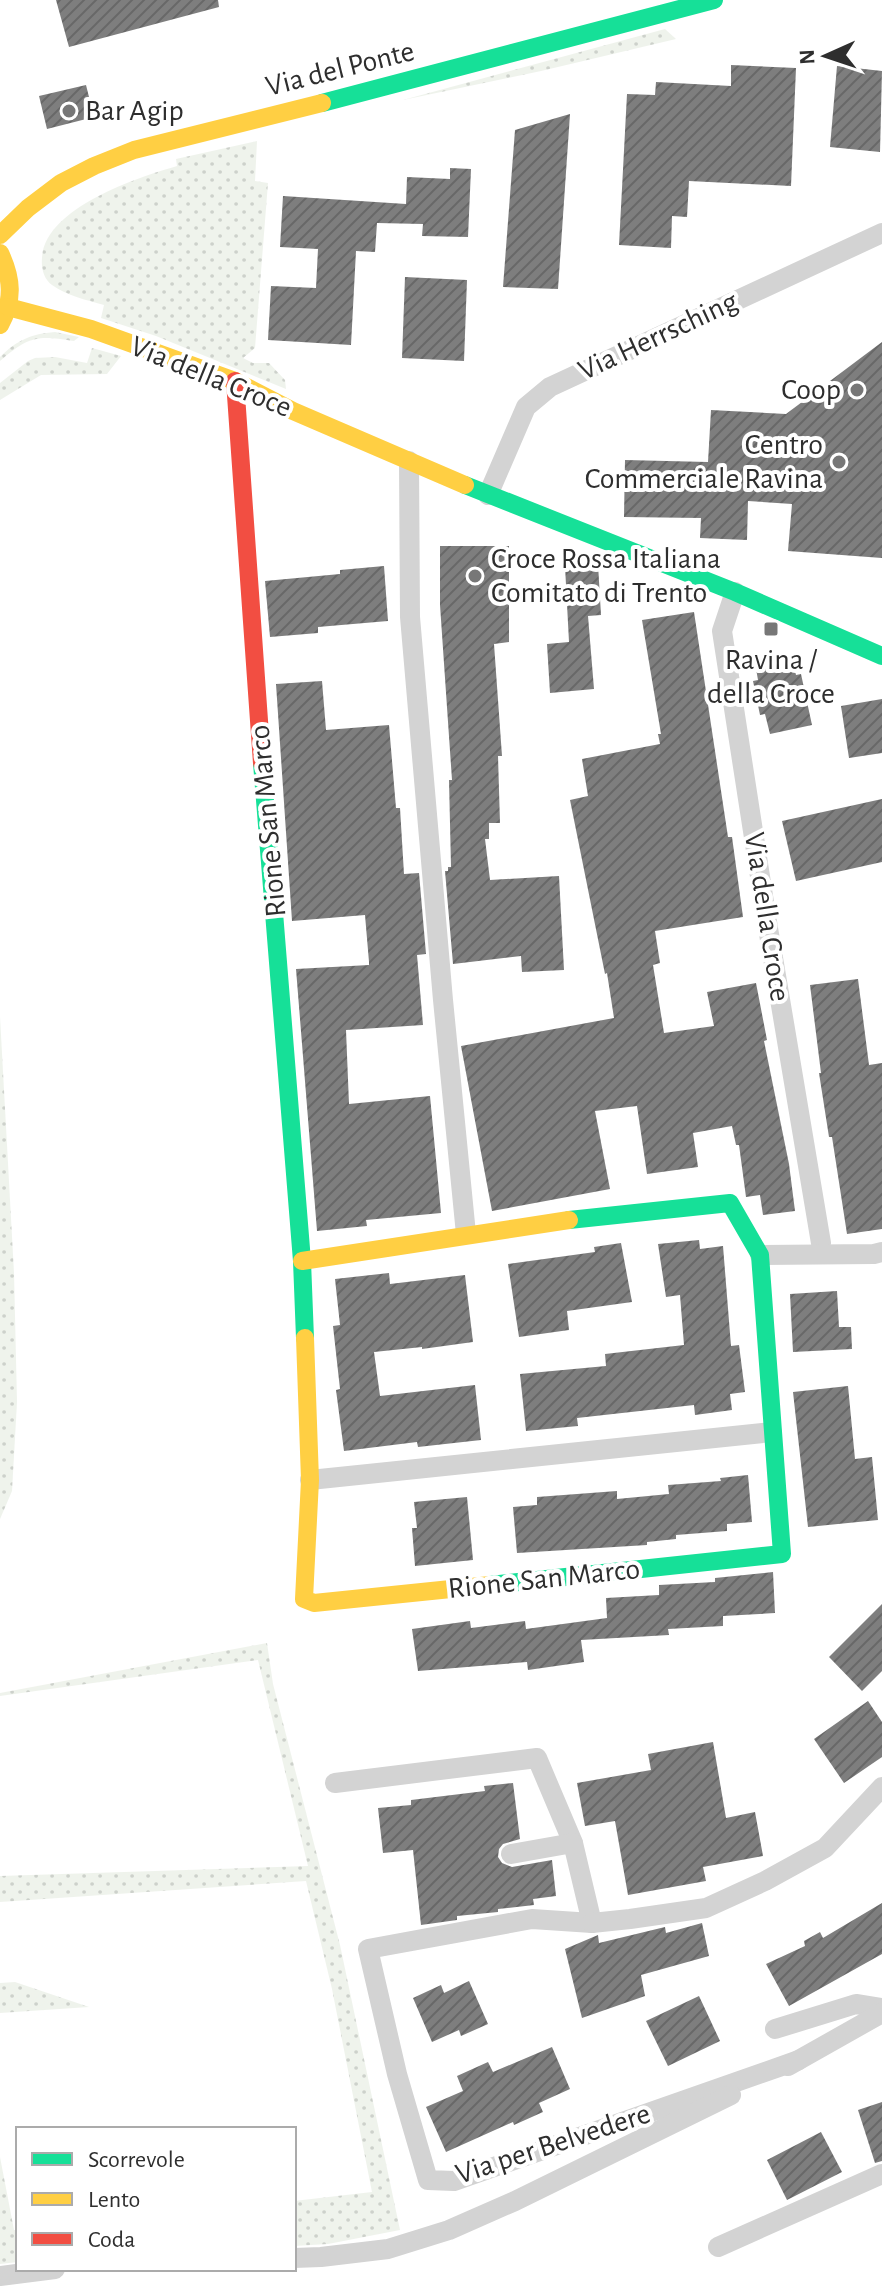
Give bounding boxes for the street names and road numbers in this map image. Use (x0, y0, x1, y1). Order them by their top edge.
street label: Via del Ponte (263, 36, 417, 102)
street label: Via Herrsching (574, 286, 743, 386)
street label: Via della Croce (126, 331, 296, 423)
street label: Rione San Marco (245, 724, 291, 918)
street label: Via della Croce (739, 830, 795, 1004)
street label: Rione San Marco (446, 1554, 642, 1604)
street label: Via per Belvedere (452, 2098, 654, 2190)

